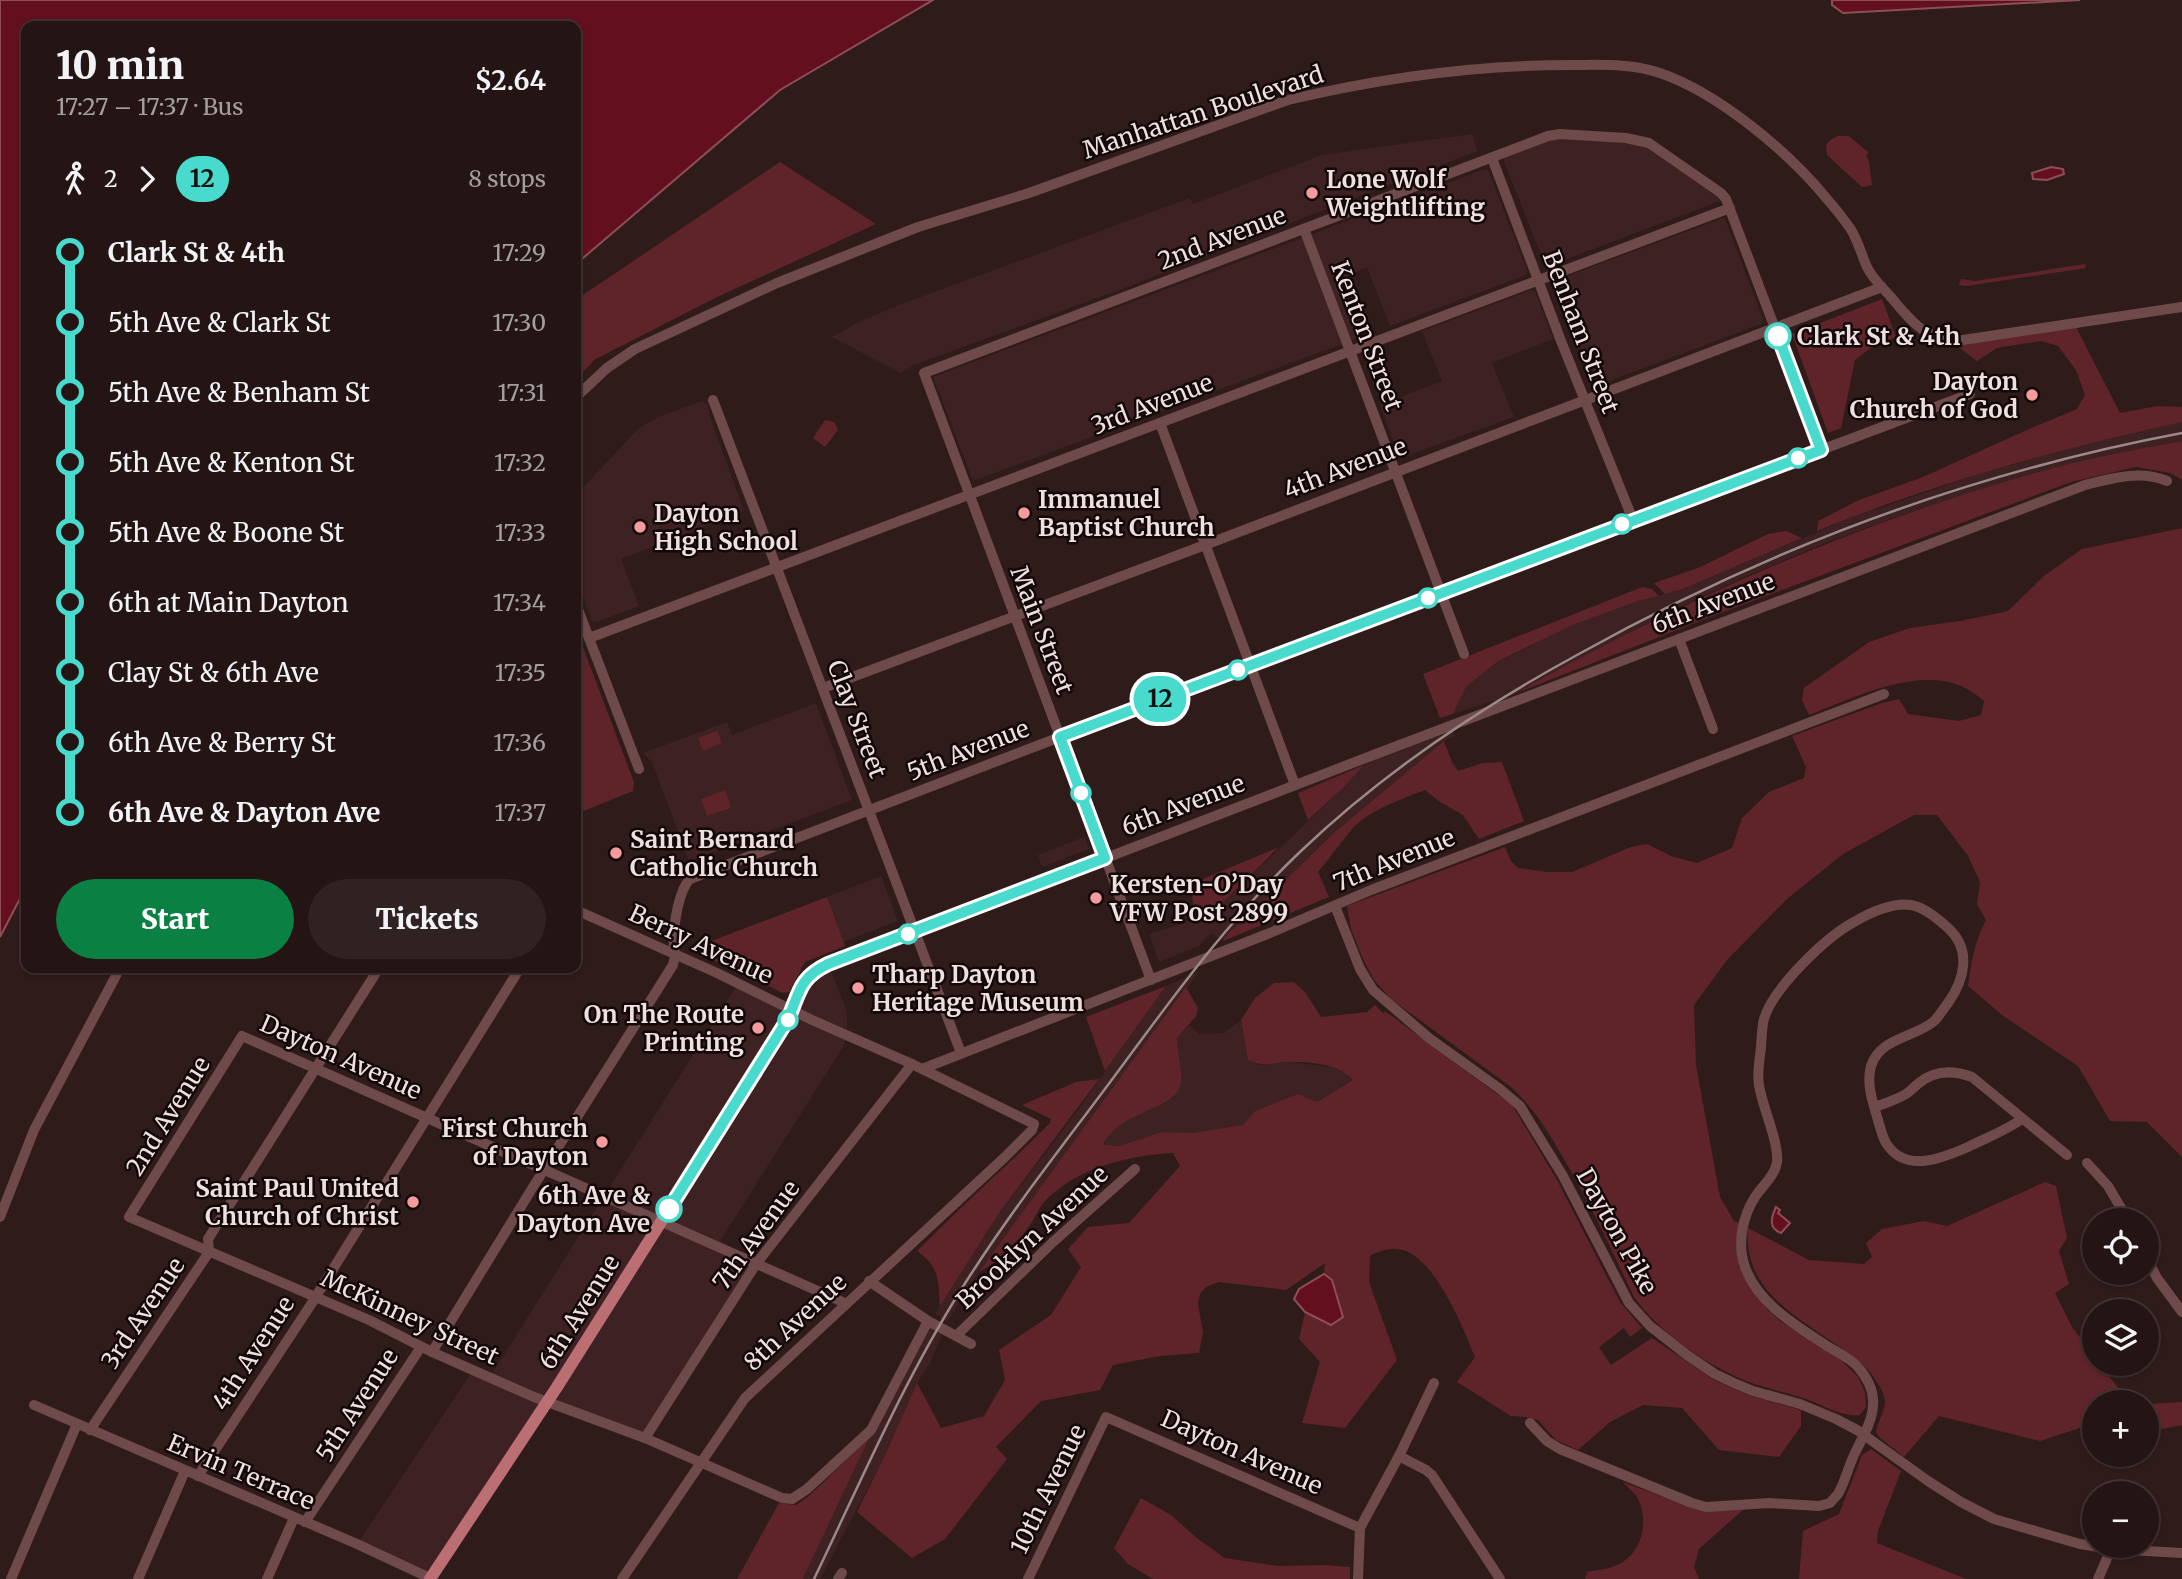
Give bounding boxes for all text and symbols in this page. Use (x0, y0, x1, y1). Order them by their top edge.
text: 10 min (56, 42, 184, 89)
street label: Manhattan Boulevard (1079, 58, 1327, 166)
text: $2.64 (475, 64, 546, 97)
text: 17:27 – 17:37 · Bus (56, 92, 243, 121)
icon: walk (56, 160, 94, 198)
icon: forward (128, 160, 166, 198)
text: 12 (190, 163, 215, 194)
text: 2 (104, 164, 118, 193)
text: 8 stops (468, 164, 546, 193)
place label: Lone Wolf Weightlifting (1325, 164, 1485, 223)
marker: Lone Wolf Weightlifting (1304, 185, 1320, 201)
street label: 2nd Avenue (1154, 199, 1290, 277)
text: Clark St & 4th (108, 236, 285, 269)
text: 17:29 (493, 238, 546, 267)
street label: Benham Street (1536, 246, 1627, 418)
street label: Kenton Street (1324, 257, 1410, 416)
text: 5th Ave & Clark St (108, 306, 331, 339)
text: 17:30 (492, 308, 546, 337)
place label: Clark St & 4th (1797, 321, 1960, 352)
marker: Clark St & 4th (1765, 323, 1791, 349)
place label: Dayton Church of God (1850, 366, 2018, 425)
street label: 3rd Avenue (1087, 367, 1217, 441)
text: 5th Ave & Benham St (108, 376, 370, 409)
text: 17:31 (497, 378, 546, 407)
marker: Dayton Church of God (2024, 387, 2040, 403)
street label: 4th Avenue (1279, 430, 1411, 506)
text: 5th Ave & Kenton St (108, 446, 355, 479)
text: 17:32 (494, 448, 546, 477)
unlabelled marker (1788, 448, 1808, 468)
place label: Immanuel Baptist Church (1038, 484, 1215, 543)
place label: Dayton High School (654, 498, 798, 557)
marker: Immanuel Baptist Church (1016, 505, 1032, 521)
unlabelled marker (1612, 514, 1632, 534)
text: 5th Ave & Boone St (108, 516, 344, 549)
text: 17:33 (495, 518, 546, 547)
marker: Dayton High School (632, 519, 648, 535)
street label: Main Street (1003, 562, 1081, 699)
street label: 6th Avenue (1647, 565, 1779, 641)
text: 6th at Main Dayton (108, 586, 349, 619)
text: 17:34 (493, 588, 546, 617)
unlabelled marker (1418, 588, 1438, 608)
text: Clay St & 6th Ave (108, 656, 319, 689)
street label: Clay Street (820, 656, 894, 783)
text: 17:35 (495, 658, 546, 687)
unlabelled marker (1228, 660, 1248, 680)
line badge: 12 (1128, 676, 1192, 722)
text: 12 (1147, 683, 1173, 714)
street label: 5th Avenue (903, 713, 1033, 787)
text: 6th Ave & Berry St (108, 726, 336, 759)
text: 17:36 (493, 728, 546, 757)
street label: 6th Avenue (1117, 767, 1249, 843)
unlabelled marker (1071, 783, 1091, 803)
text: 6th Ave & Dayton Ave (108, 796, 380, 829)
text: 17:37 (495, 798, 546, 827)
street label: 7th Avenue (1329, 822, 1459, 898)
place label: Saint Bernard Catholic Church (630, 824, 818, 883)
marker: Saint Bernard Catholic Church (608, 845, 624, 861)
place label: Kersten-O’Day VFW Post 2899 (1109, 869, 1288, 928)
button: Start (56, 879, 294, 959)
button: Tickets (308, 879, 546, 959)
marker: Kersten-O’Day VFW Post 2899 (1088, 890, 1104, 906)
street label: Berry Avenue (624, 897, 778, 991)
unlabelled marker (898, 924, 918, 944)
place label: Tharp Dayton Heritage Museum (872, 959, 1084, 1018)
marker: Tharp Dayton Heritage Museum (850, 980, 866, 996)
place label: On The Route Printing (584, 999, 744, 1058)
street label: Dayton Avenue (256, 1008, 426, 1106)
unlabelled marker (778, 1010, 798, 1030)
marker: On The Route Printing (750, 1020, 766, 1036)
street label: 2nd Avenue (119, 1051, 217, 1181)
place label: First Church of Dayton (441, 1113, 588, 1172)
marker: First Church of Dayton (594, 1134, 610, 1150)
street label: Brooklyn Avenue (950, 1159, 1114, 1315)
street label: Dayton Pike (1570, 1163, 1664, 1299)
place label: Saint Paul United Church of Christ (195, 1173, 399, 1232)
street label: 7th Avenue (706, 1174, 806, 1296)
place label: 6th Ave & Dayton Ave (517, 1180, 650, 1239)
marker: Saint Paul United Church of Christ (405, 1194, 421, 1210)
marker: 6th Ave & Dayton Ave (656, 1196, 682, 1222)
map controls (2082, 1208, 2159, 1558)
button: locate (2082, 1208, 2159, 1285)
street label: 6th Avenue (532, 1249, 626, 1375)
street label: 3rd Avenue (94, 1251, 192, 1375)
street label: McKinney Street (316, 1262, 505, 1372)
street label: 8th Avenue (737, 1267, 853, 1377)
street label: 4th Avenue (205, 1290, 301, 1416)
button: layers (2082, 1299, 2159, 1376)
street label: 5th Avenue (309, 1343, 405, 1467)
button: + (2082, 1390, 2159, 1467)
street label: Dayton Avenue (1157, 1403, 1327, 1501)
street label: 10th Avenue (1003, 1419, 1093, 1559)
street label: Ervin Terrace (163, 1427, 319, 1517)
button: − (2082, 1481, 2159, 1558)

